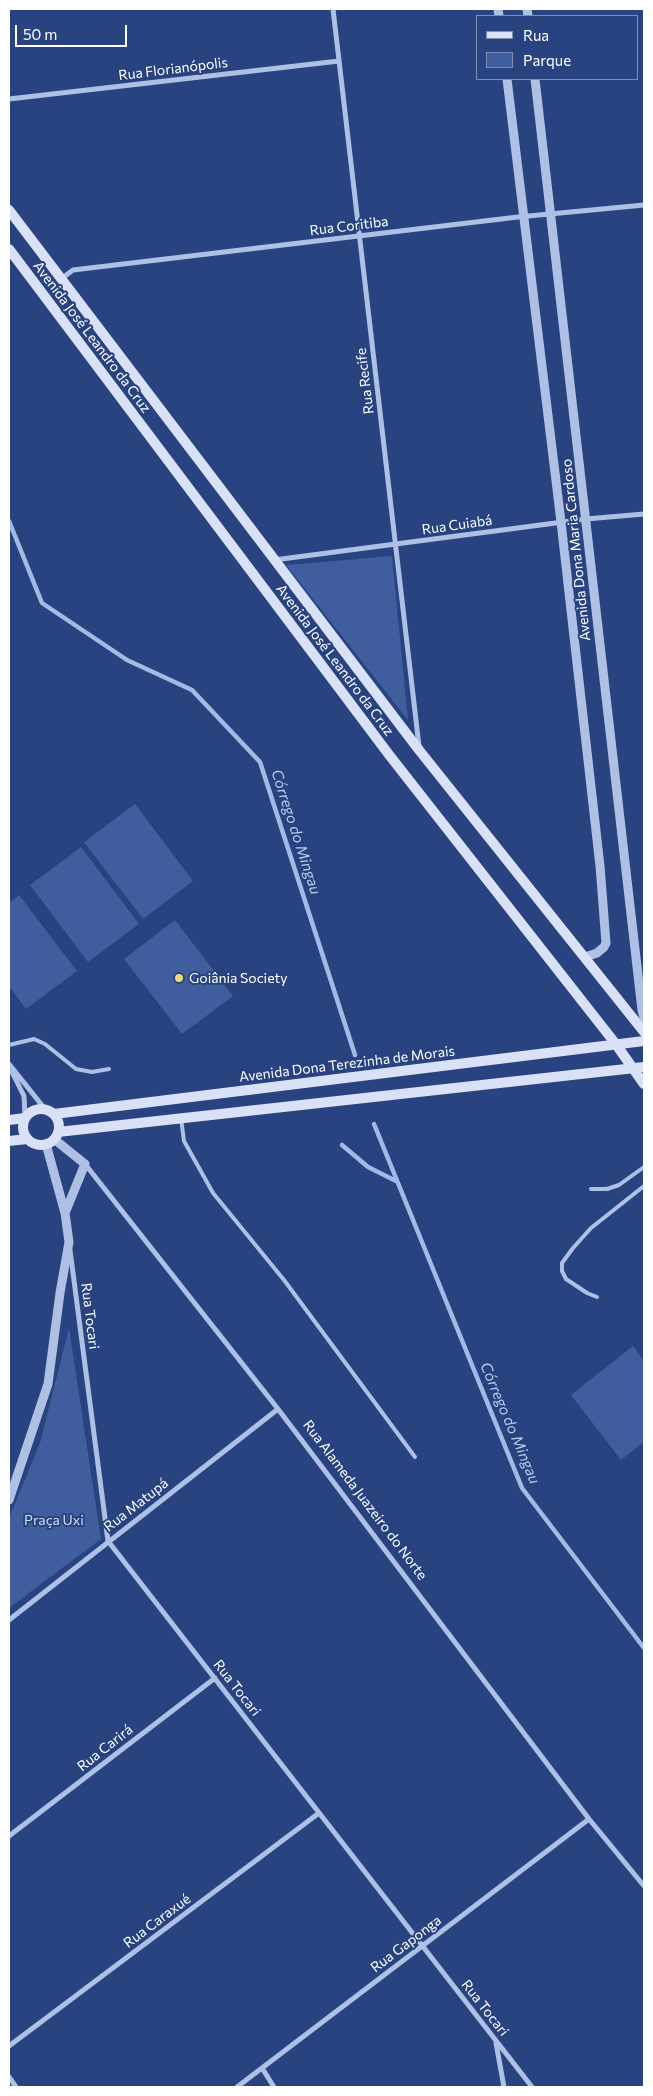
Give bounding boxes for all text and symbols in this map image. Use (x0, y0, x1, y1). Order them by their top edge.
scale bar (18, 15, 130, 47)
legend (476, 15, 638, 80)
text: 50 m (23, 25, 57, 43)
text: Rua (523, 26, 549, 44)
text: Parque (523, 51, 571, 69)
street label: Rua Florianópolis (117, 54, 229, 84)
street label: Rua Coritiba (309, 213, 389, 239)
street label: Avenida José Leandro da Cruz (30, 258, 154, 416)
street label: Rua Recife (353, 347, 377, 415)
street label: Avenida Dona Maria Cardoso (558, 458, 594, 642)
street label: Rua Cuiabá (421, 512, 493, 538)
street label: Avenida José Leandro da Cruz (273, 581, 397, 739)
water label: Córrego do Mingau (267, 767, 325, 897)
place label: Goiânia Society (189, 970, 287, 986)
marker: Goiânia Society (173, 972, 185, 984)
street label: Avenida Dona Terezinha de Morais (238, 1042, 456, 1086)
street label: Rua Tocari (78, 1282, 102, 1350)
water label: Córrego do Mingau (476, 1360, 544, 1486)
street label: Rua Alameda Juazeiro do Norte (299, 1417, 431, 1583)
street label: Rua Matupá (101, 1475, 171, 1535)
park label: Praça Uxi (24, 1512, 84, 1528)
street label: Rua Tocari (210, 1657, 264, 1719)
street label: Rua Carirá (74, 1721, 136, 1775)
street label: Rua Caraxué (120, 1890, 194, 1952)
street label: Rua Gaponga (367, 1912, 445, 1976)
street label: Rua Tocari (458, 1977, 512, 2039)

